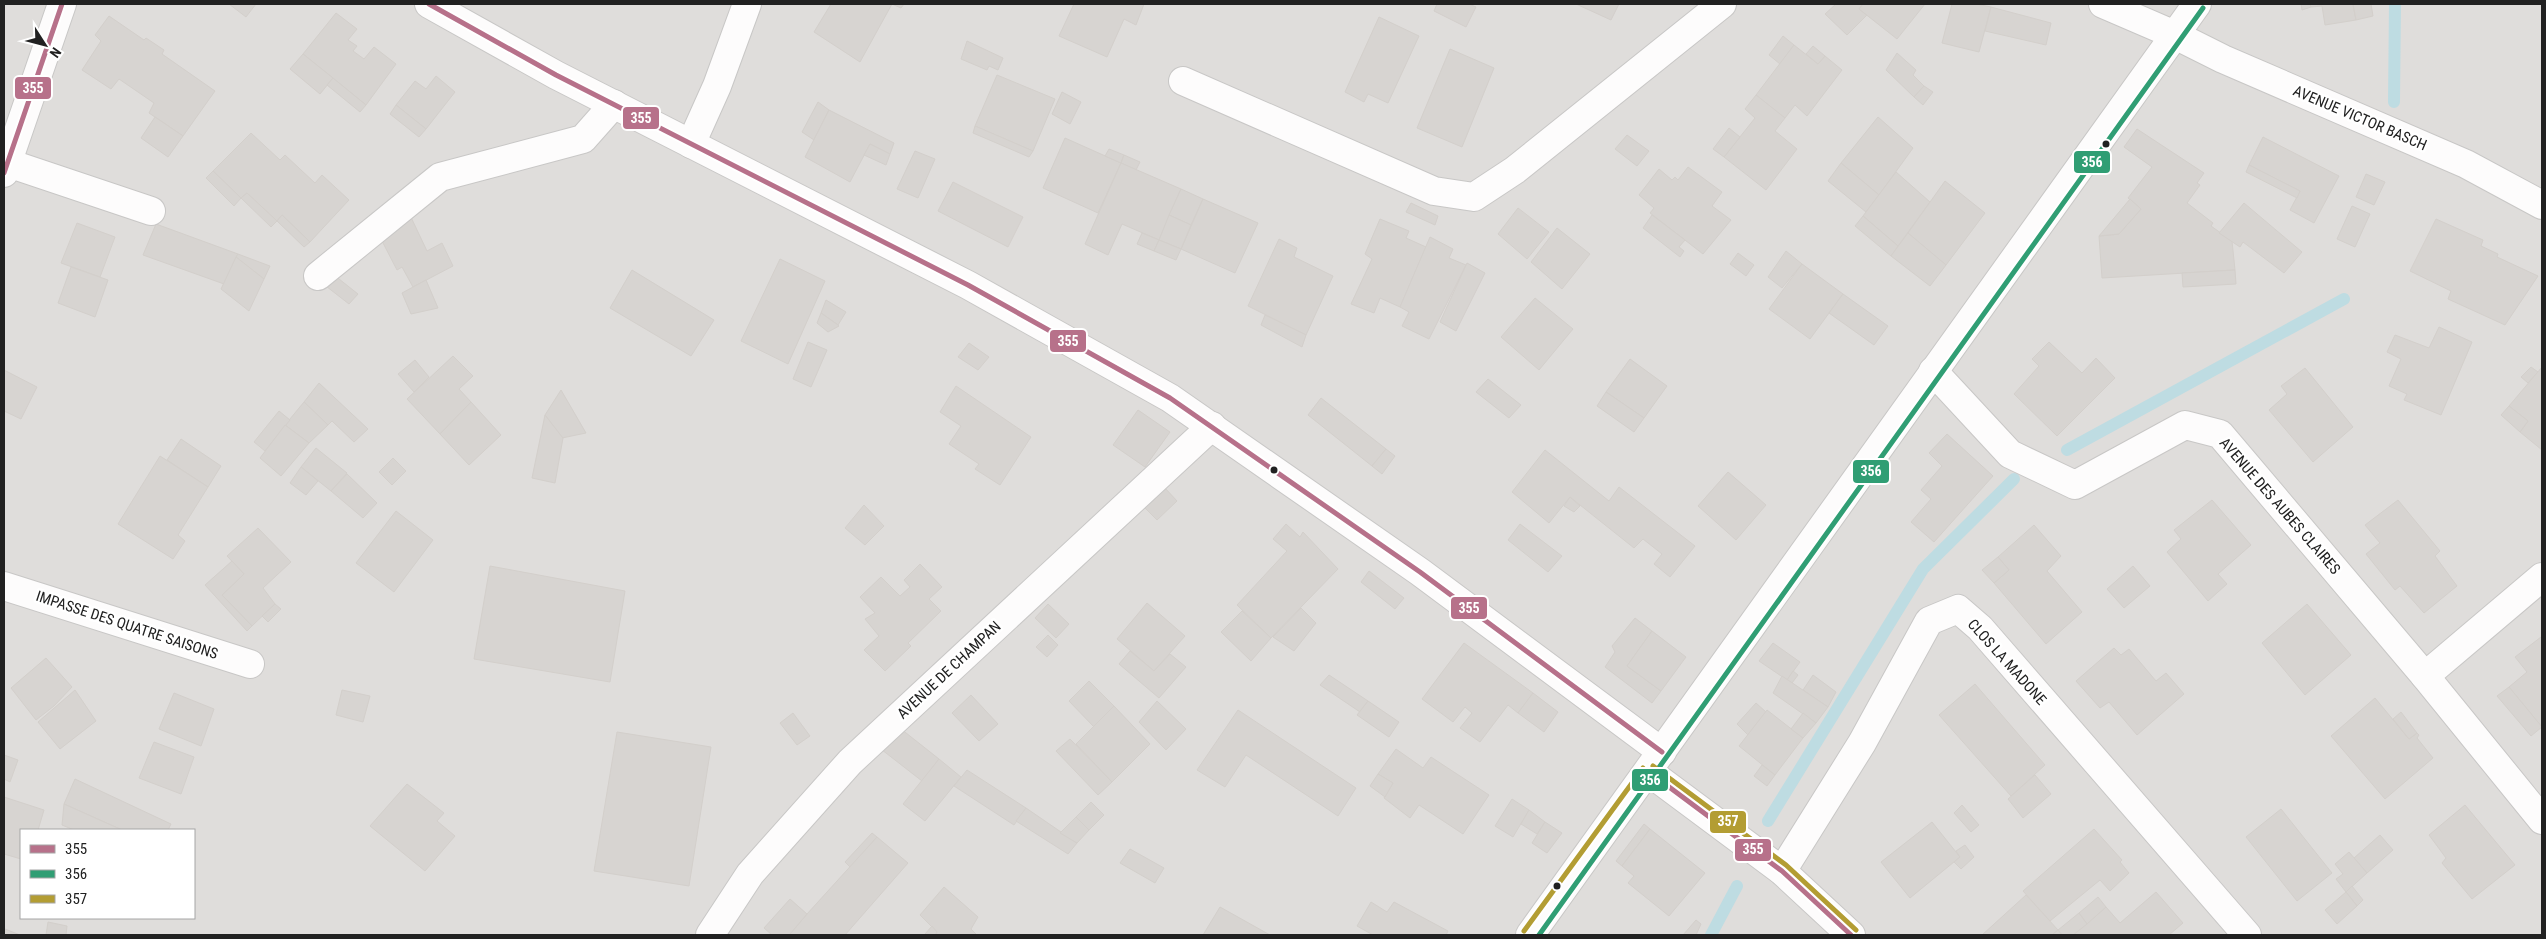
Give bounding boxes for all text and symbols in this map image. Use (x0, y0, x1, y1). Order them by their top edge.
north arrow (20, 20, 70, 70)
text: N (47, 44, 65, 61)
line badge: 355 (14, 76, 52, 100)
text: 355 (22, 80, 44, 96)
street label: AVENUE VICTOR BASCH (2290, 82, 2430, 154)
line badge: 355 (622, 106, 660, 130)
text: 355 (630, 110, 652, 126)
unlabelled marker (2101, 139, 2111, 149)
line badge: 356 (2073, 150, 2111, 174)
text: 356 (2081, 154, 2103, 170)
line badge: 355 (1049, 329, 1087, 353)
text: 355 (1057, 333, 1079, 349)
street label: AVENUE DES AUBES CLAIRES (2216, 434, 2344, 578)
line badge: 356 (1852, 459, 1890, 484)
text: 356 (1860, 463, 1882, 479)
unlabelled marker (1269, 465, 1279, 475)
street label: IMPASSE DES QUATRE SAISONS (34, 587, 221, 663)
line badge: 355 (1450, 596, 1488, 620)
text: 355 (1458, 600, 1480, 616)
street label: CLOS LA MADONE (1964, 615, 2050, 709)
street label: AVENUE DE CHAMPAN (893, 617, 1005, 723)
line badge: 356 (1631, 768, 1669, 792)
text: 356 (1639, 772, 1661, 788)
line badge: 357 (1709, 810, 1747, 834)
text: 357 (1717, 813, 1739, 829)
legend (20, 829, 195, 919)
line badge: 355 (1734, 838, 1772, 862)
text: 355 (65, 840, 87, 858)
text: 355 (1742, 841, 1764, 857)
text: 356 (65, 865, 87, 883)
unlabelled marker (1552, 881, 1562, 891)
text: 357 (65, 890, 87, 908)

